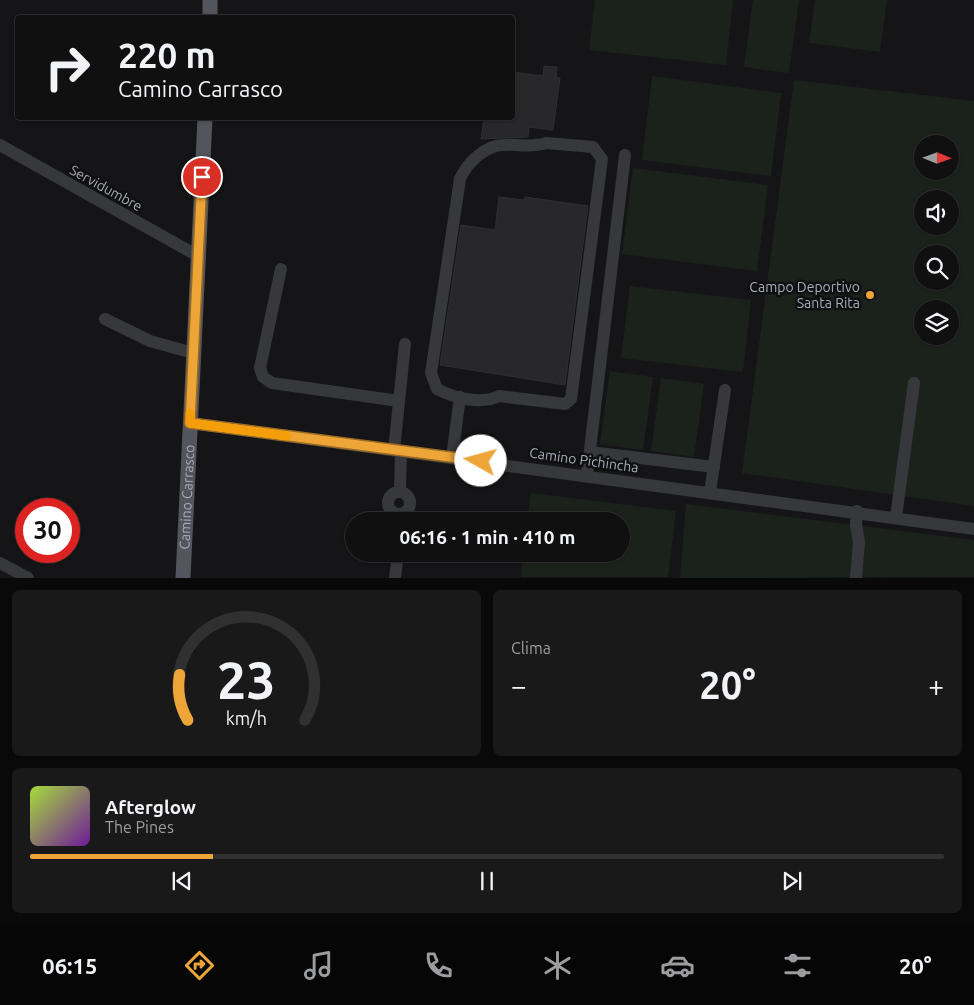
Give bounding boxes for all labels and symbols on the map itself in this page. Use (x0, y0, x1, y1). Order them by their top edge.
north arrow (914, 135, 959, 180)
pin (181, 156, 223, 198)
street label: Servidumbre (67, 162, 145, 214)
place label: Campo Deportivo Santa Rita (749, 279, 860, 311)
marker: Campo Deportivo Santa Rita (864, 289, 876, 301)
position arrow (454, 434, 506, 486)
street label: Camino Carrasco (176, 444, 197, 550)
street label: Camino Pichincha (528, 444, 640, 476)
speed limit sign: 30 (15, 498, 80, 563)

